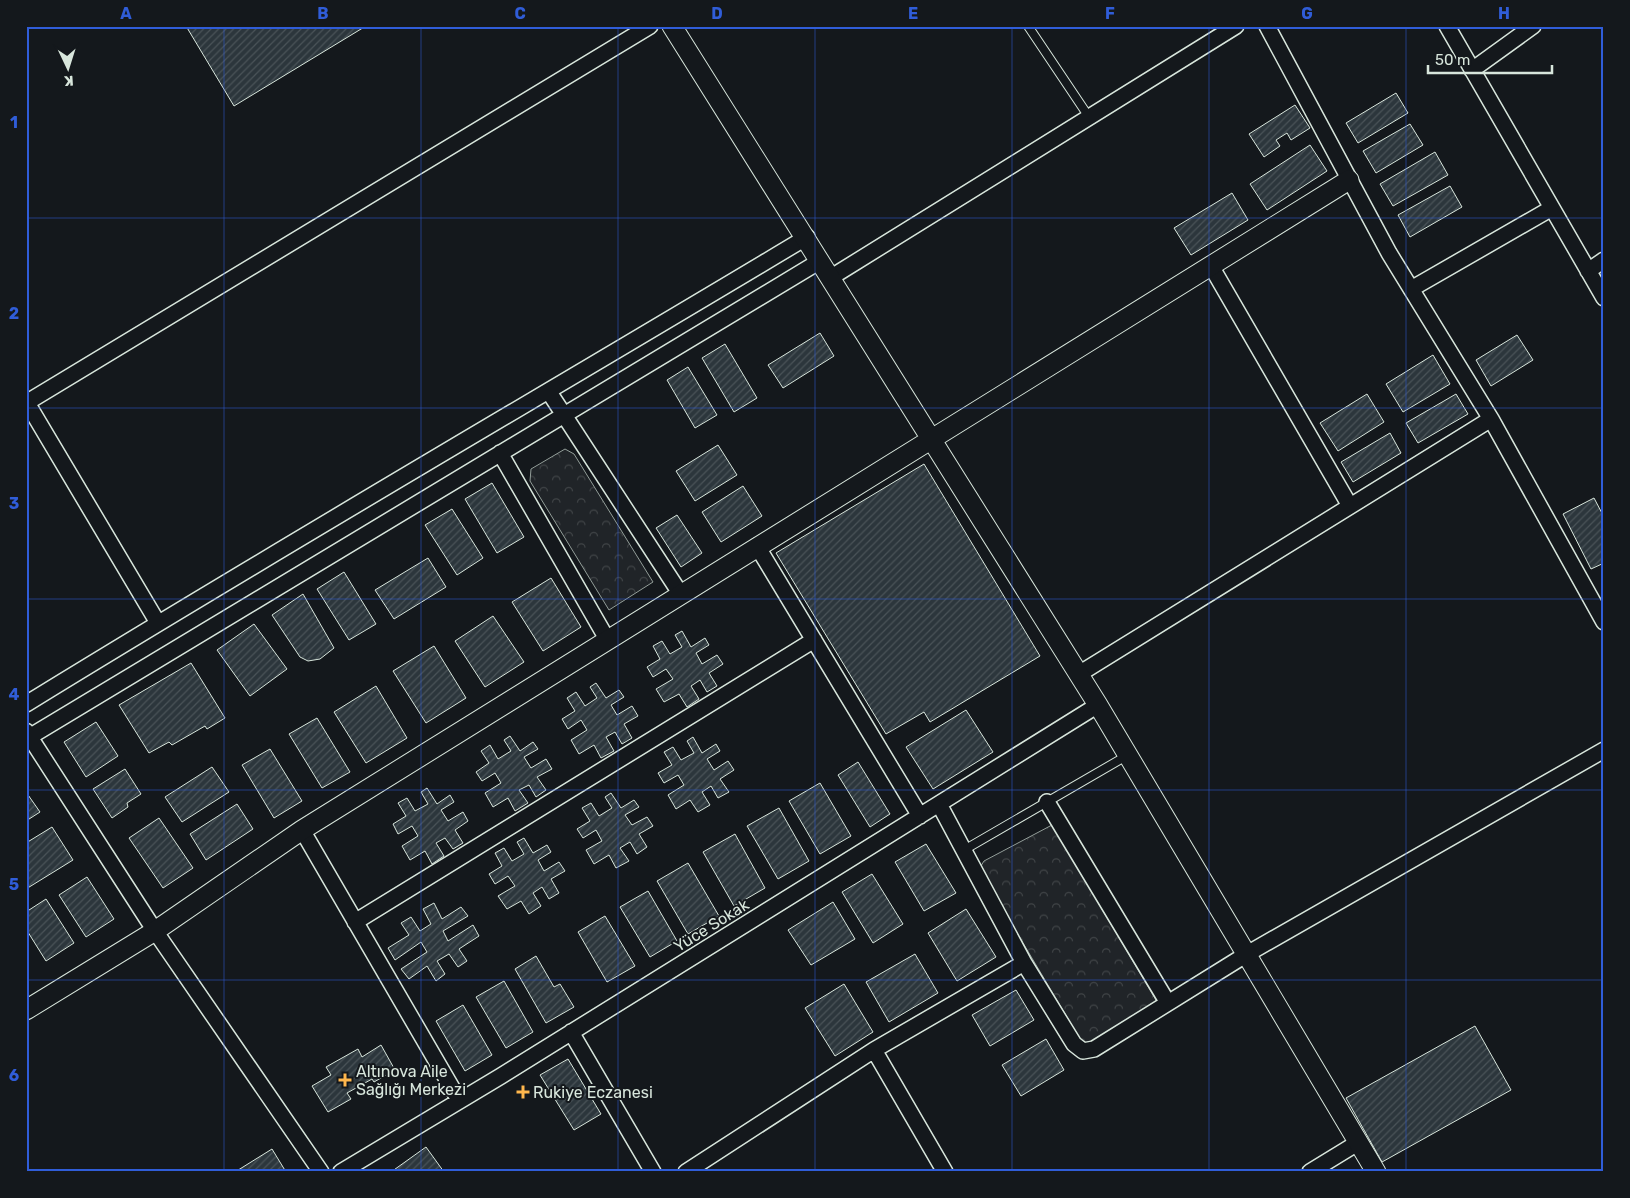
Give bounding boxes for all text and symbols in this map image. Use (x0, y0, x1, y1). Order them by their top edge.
text: A (120, 4, 132, 23)
text: B (317, 4, 329, 23)
text: C (514, 4, 526, 23)
text: D (711, 4, 723, 23)
text: E (908, 4, 918, 23)
text: F (1105, 4, 1115, 23)
text: G (1301, 4, 1313, 23)
text: H (1498, 4, 1510, 23)
north arrow (42, 42, 92, 92)
scale bar (1428, 42, 1551, 74)
text: 50 m (1435, 51, 1470, 69)
text: K (63, 72, 74, 89)
text: 1 (10, 113, 18, 132)
text: 2 (9, 304, 19, 323)
text: 3 (9, 494, 19, 513)
text: 4 (9, 685, 20, 704)
text: 5 (9, 875, 19, 894)
street label: Yüce Sokak (670, 894, 753, 956)
place label: Altınova Aile Sağlığı Merkezi (356, 1062, 466, 1099)
text: 6 (9, 1066, 19, 1085)
marker: Altınova Aile Sağlığı Merkezi (338, 1073, 352, 1087)
place label: Rukiye Eczanesi (533, 1083, 653, 1102)
marker: Rukiye Eczanesi (517, 1086, 529, 1098)

